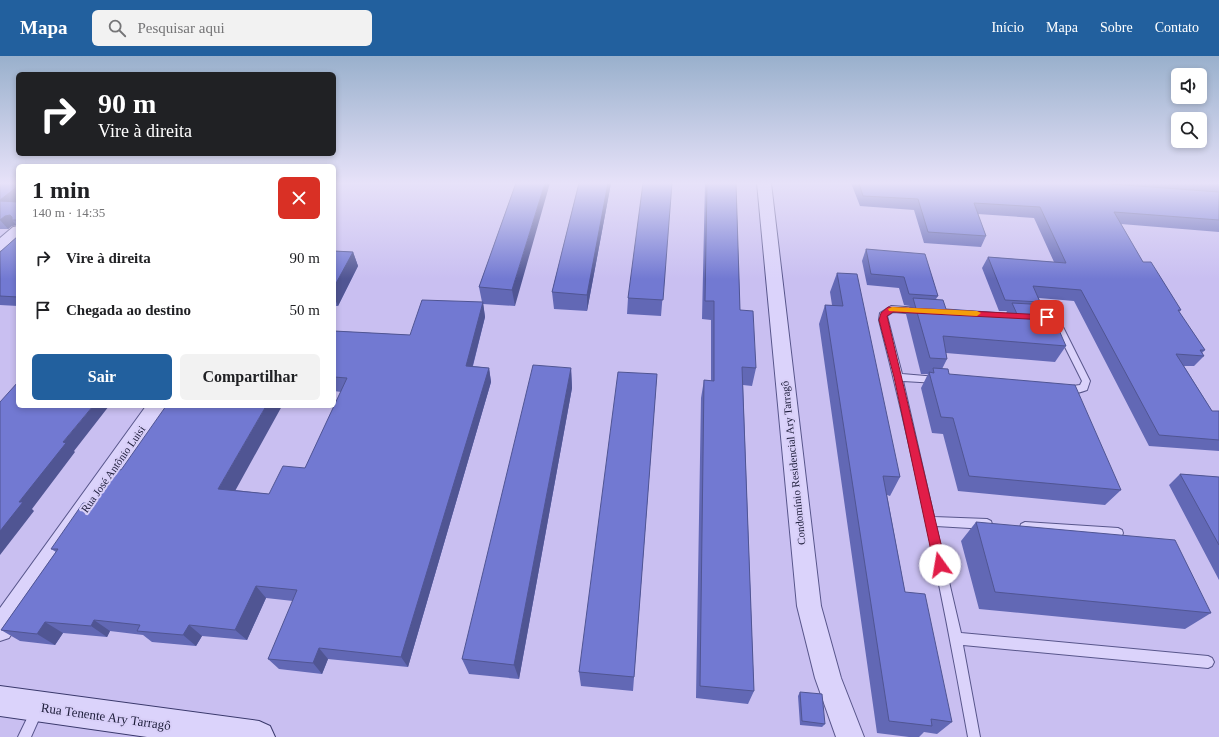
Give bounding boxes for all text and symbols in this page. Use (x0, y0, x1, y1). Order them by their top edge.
search box (92, 10, 372, 46)
text: Mapa (20, 17, 68, 38)
icon: search (106, 17, 128, 39)
text: Pesquisar aqui (138, 20, 225, 36)
text: Início (991, 20, 1024, 35)
text: Mapa (1046, 20, 1078, 35)
text: Sobre (1100, 20, 1133, 35)
text: Contato (1155, 20, 1199, 35)
map controls (1171, 68, 1207, 148)
button: sound (1171, 68, 1207, 104)
icon: right (32, 88, 84, 140)
text: 90 m (98, 88, 156, 119)
button: search (1171, 112, 1207, 148)
text: Vire à direita (98, 121, 192, 141)
text: 1 min (32, 177, 90, 203)
button: close (278, 177, 320, 219)
text: 140 m · 14:35 (32, 205, 105, 220)
icon: right (32, 247, 54, 269)
text: Vire à direita (66, 250, 151, 266)
text: 90 m (290, 250, 320, 266)
icon: arrive (32, 299, 54, 321)
pin (1030, 300, 1064, 334)
text: Chegada ao destino (66, 302, 191, 318)
text: 50 m (290, 302, 320, 318)
icon: arrive (1036, 306, 1058, 328)
button: Sair (32, 354, 172, 400)
button: Compartilhar (180, 354, 320, 400)
street label: Condomínio Residencial Ary Tarragô (778, 380, 808, 546)
street label: Rua José Antônio Luisi (79, 423, 147, 515)
position arrow (919, 544, 961, 586)
street label: Rua Tenente Ary Tarragô (40, 700, 172, 733)

